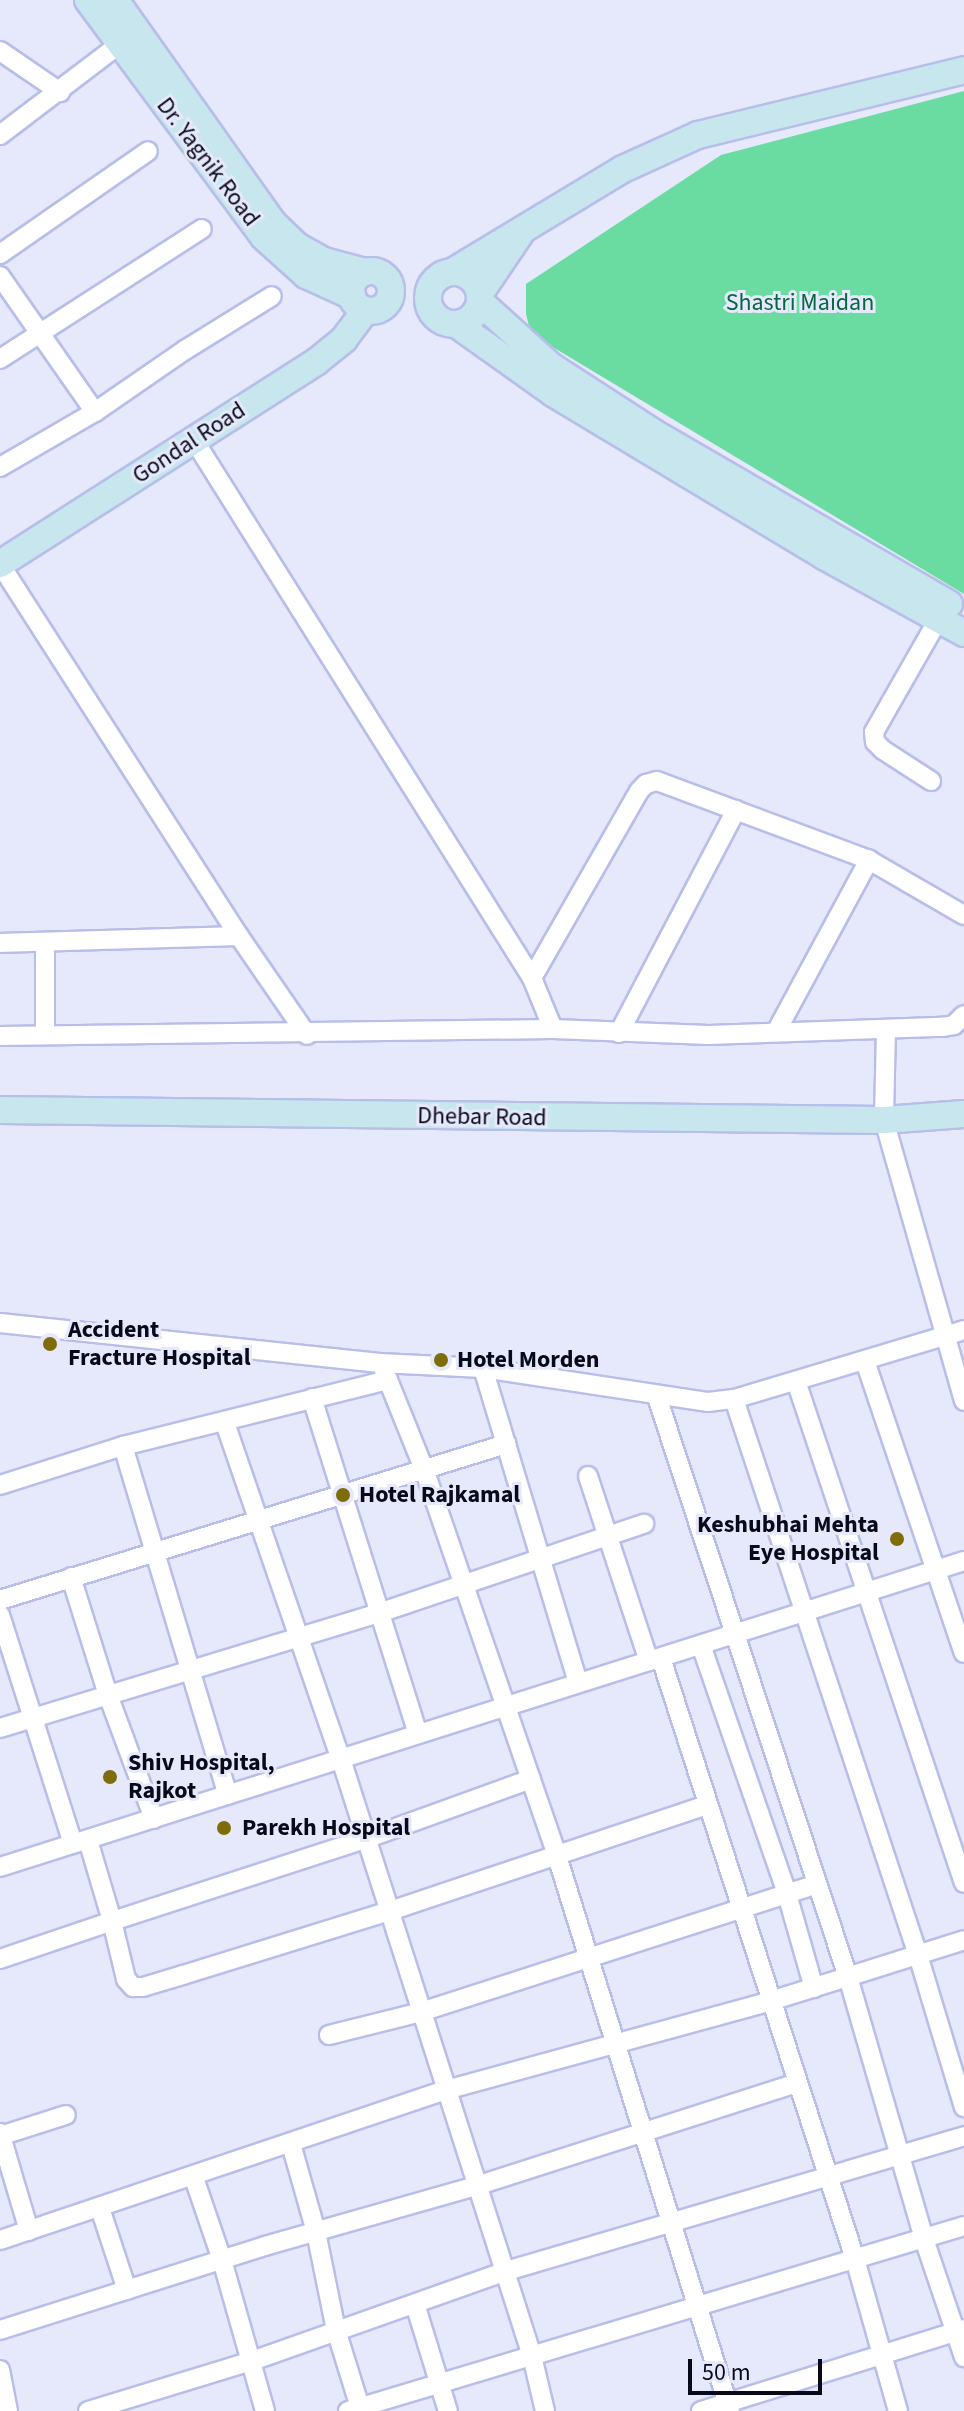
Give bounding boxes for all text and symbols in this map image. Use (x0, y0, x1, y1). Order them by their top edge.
street label: Dr. Yagnik Road (150, 92, 266, 232)
park label: Shastri Maidan (726, 289, 874, 317)
street label: Gondal Road (127, 396, 251, 490)
street label: Dhebar Road (417, 1101, 547, 1133)
place label: Accident Fracture Hospital (68, 1316, 251, 1372)
marker: Accident Fracture Hospital (39, 1333, 61, 1355)
place label: Hotel Morden (457, 1346, 600, 1374)
marker: Hotel Morden (432, 1351, 450, 1369)
place label: Hotel Rajkamal (359, 1481, 520, 1509)
marker: Hotel Rajkamal (334, 1486, 352, 1504)
place label: Keshubhai Mehta Eye Hospital (697, 1511, 879, 1567)
marker: Keshubhai Mehta Eye Hospital (886, 1528, 908, 1550)
place label: Shiv Hospital, Rajkot (128, 1749, 275, 1805)
marker: Shiv Hospital, Rajkot (99, 1766, 121, 1788)
place label: Parekh Hospital (242, 1814, 410, 1842)
marker: Parekh Hospital (213, 1817, 235, 1839)
scale bar (692, 2343, 826, 2393)
text: 50 m (702, 2355, 751, 2390)

